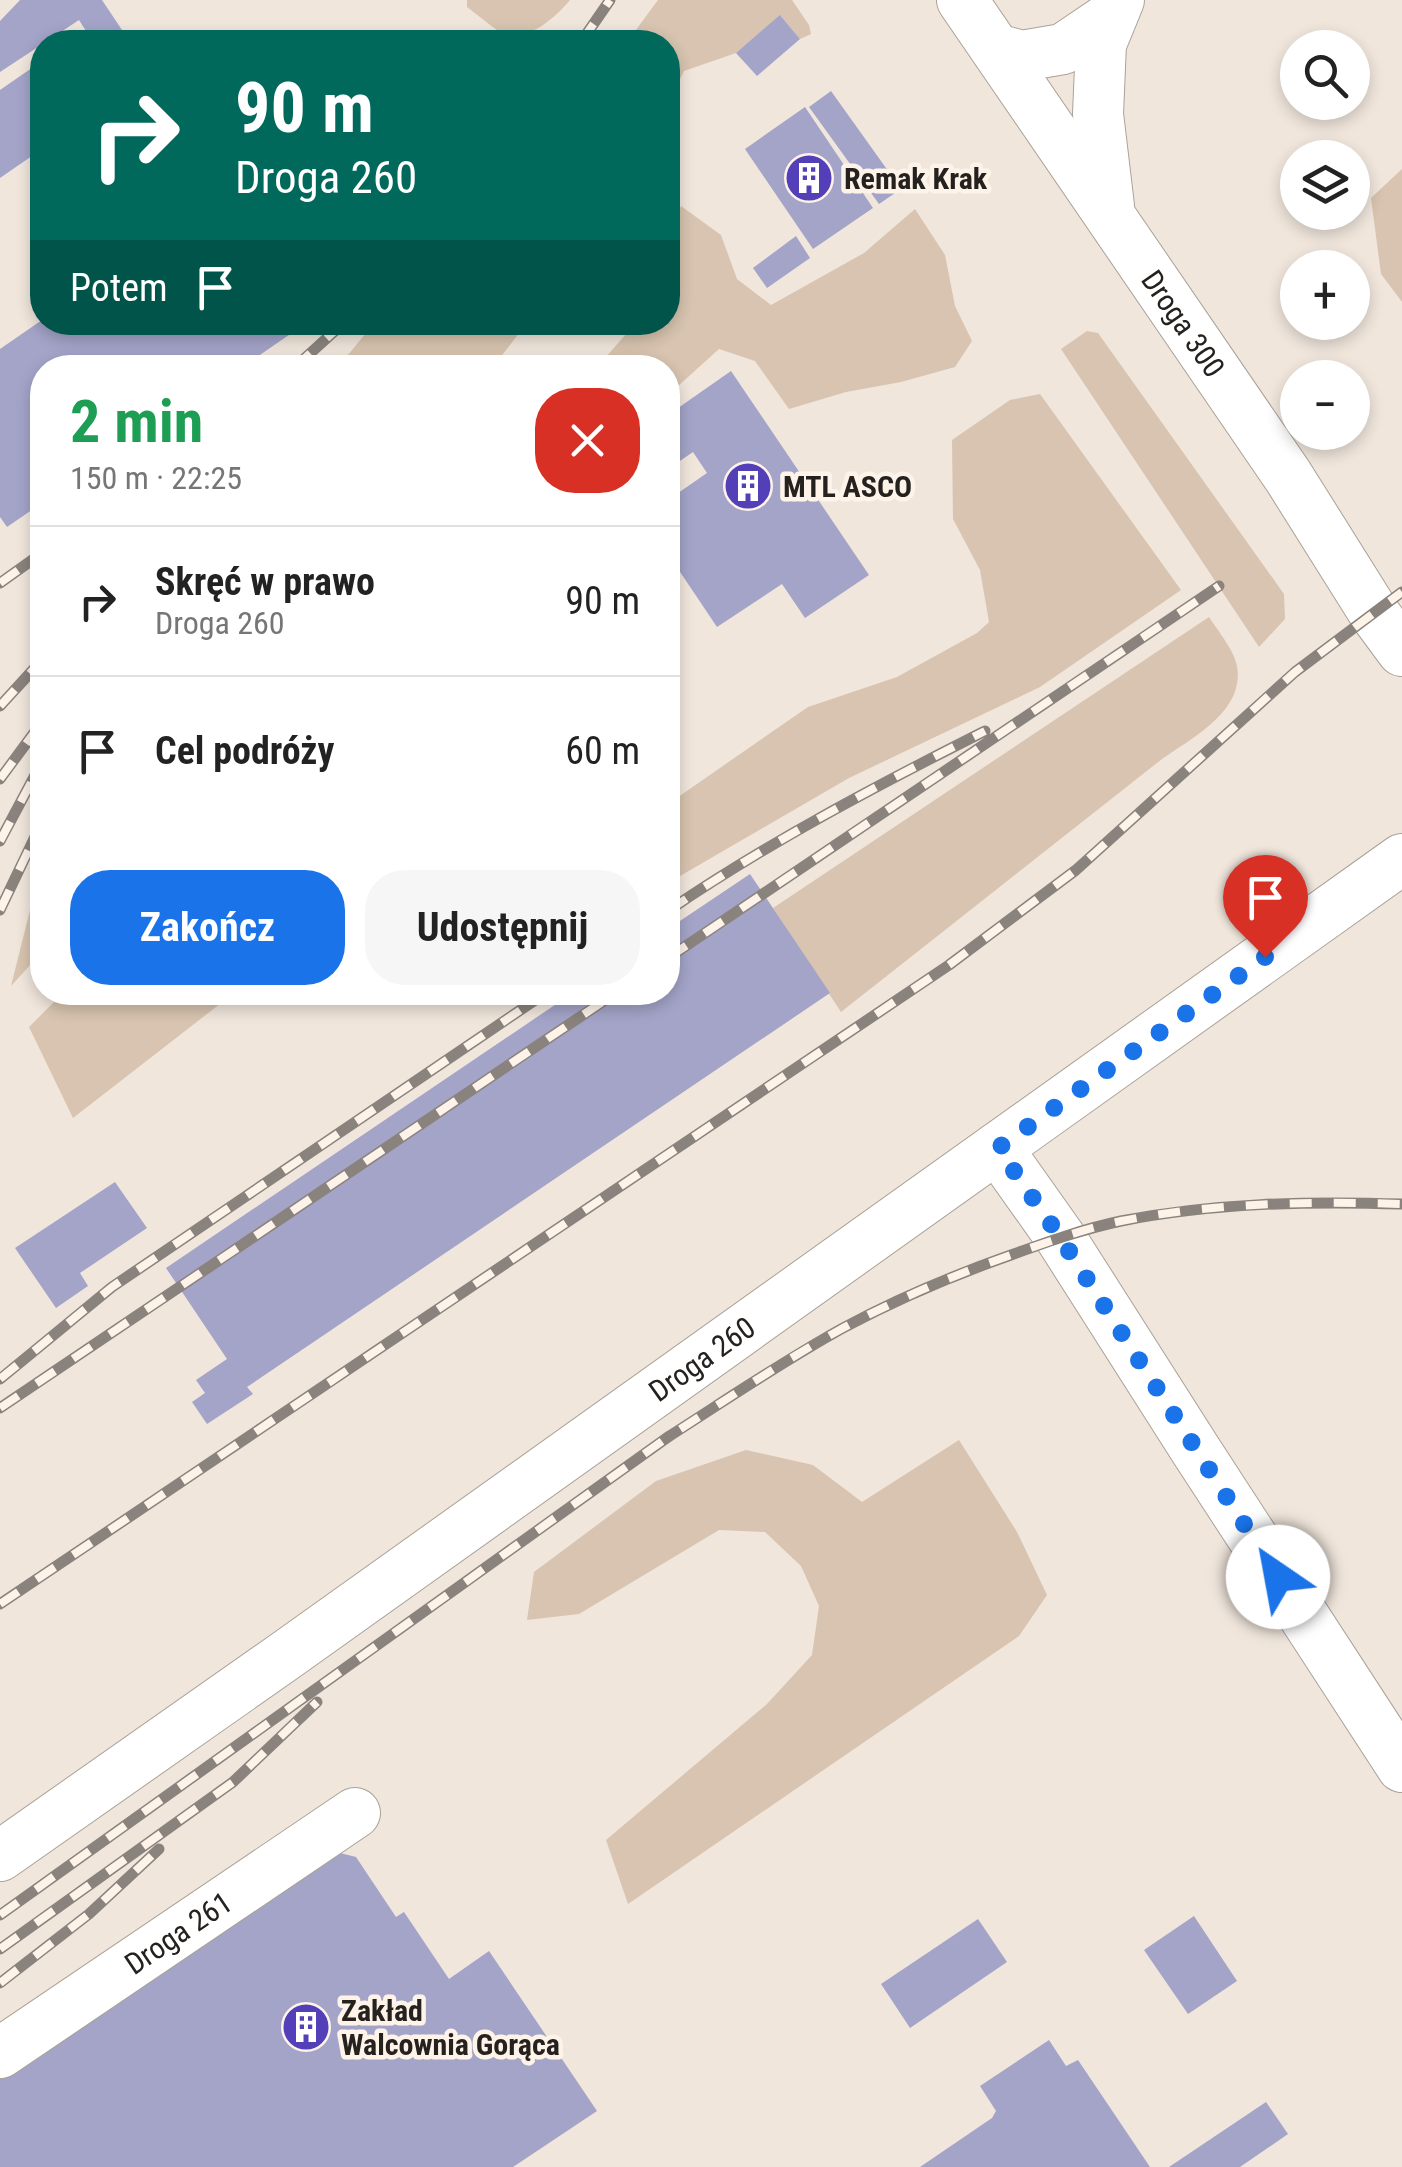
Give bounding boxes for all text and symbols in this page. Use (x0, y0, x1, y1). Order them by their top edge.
map controls (1280, 30, 1370, 450)
button: search (1280, 30, 1370, 120)
text: 90 m (235, 67, 374, 149)
icon: right (70, 70, 200, 200)
button: layers (1280, 140, 1370, 230)
text: Droga 260 (235, 151, 417, 204)
building icon: Remak Krak (783, 152, 835, 204)
place label: Remak Krak (844, 161, 988, 196)
button: + (1280, 250, 1370, 340)
icon: arrive (188, 260, 243, 315)
street label: Droga 300 (1135, 263, 1232, 383)
text: Potem (70, 266, 168, 310)
button: − (1280, 360, 1370, 450)
text: 2 min (70, 386, 203, 457)
button: close (535, 388, 640, 493)
text: 150 m · 22:25 (70, 459, 242, 497)
building icon: MTL ASCO (722, 460, 774, 512)
place label: MTL ASCO (783, 469, 912, 504)
text: Skręć w prawo (155, 560, 375, 604)
icon: right (70, 574, 125, 629)
text: 90 m (565, 579, 640, 623)
text: Droga 260 (155, 604, 285, 642)
icon: arrive (70, 724, 125, 779)
text: Cel podróży (155, 729, 334, 773)
text: 60 m (565, 729, 640, 773)
pin (1223, 855, 1308, 958)
button: Zakończ (70, 870, 345, 985)
button: Udostępnij (365, 870, 640, 985)
icon: arrive (1238, 870, 1293, 925)
street label: Droga 260 (642, 1309, 761, 1408)
position arrow (1226, 1525, 1330, 1629)
street label: Droga 261 (118, 1884, 238, 1981)
place label: Zakład Walcownia Gorąca (341, 1993, 560, 2062)
building icon: Zakład Walcownia Gorąca (280, 2001, 332, 2053)

